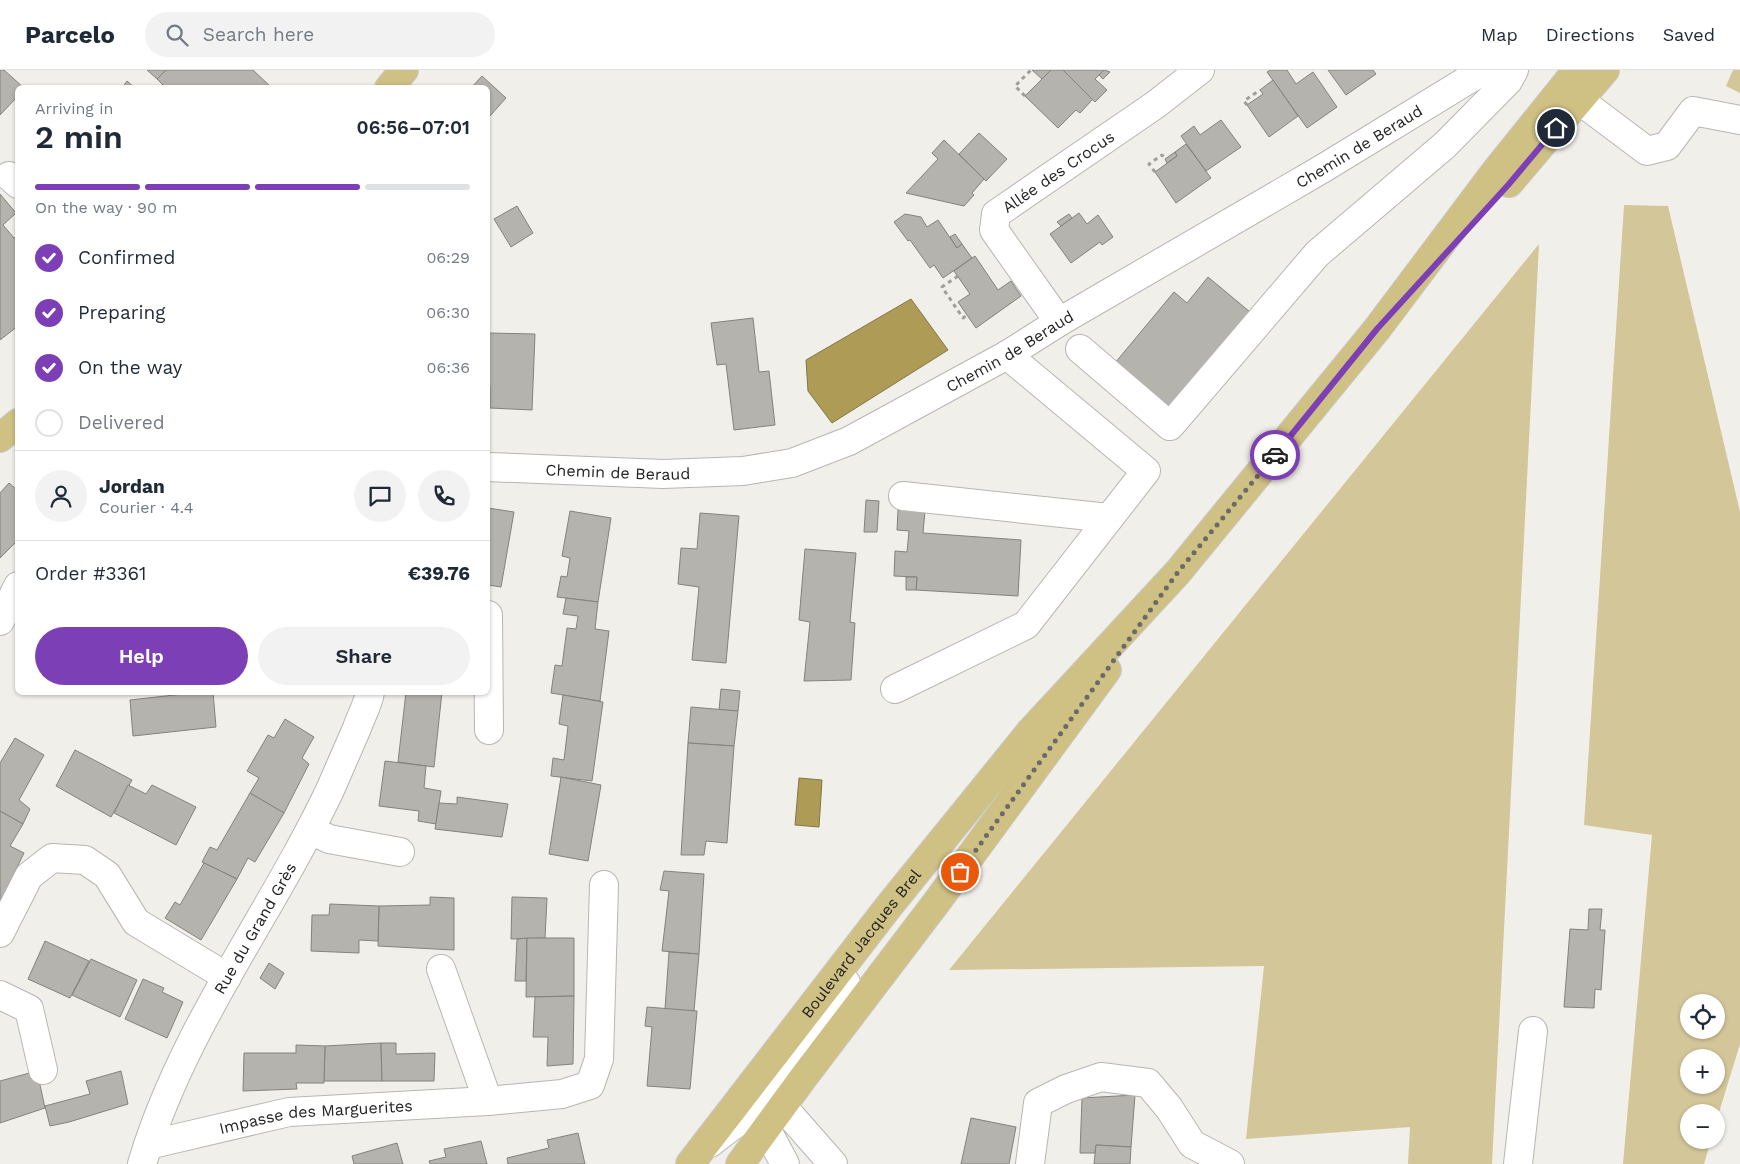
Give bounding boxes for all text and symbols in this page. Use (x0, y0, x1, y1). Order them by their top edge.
search box (145, 12, 495, 57)
text: Parcelo (25, 21, 115, 49)
icon: search (163, 21, 191, 49)
text: Search here (203, 23, 314, 46)
text: Map (1481, 24, 1518, 45)
text: Directions (1546, 24, 1635, 45)
text: Saved (1663, 24, 1715, 45)
text: Arriving in (35, 99, 113, 118)
street label: Chemin de Beraud (1292, 101, 1426, 192)
pin (1535, 107, 1577, 149)
icon: home (1542, 114, 1570, 142)
text: 06:56–07:01 (357, 116, 470, 139)
text: 2 min (35, 118, 123, 156)
street label: Allée des Crocus (999, 127, 1118, 217)
text: On the way · 90 m (35, 198, 178, 217)
icon: check (35, 244, 63, 272)
text: Confirmed (78, 246, 175, 269)
text: 06:29 (426, 248, 470, 267)
icon: check (35, 299, 63, 327)
text: Preparing (78, 301, 165, 324)
text: 06:30 (426, 303, 470, 322)
street label: Chemin de Beraud (943, 307, 1077, 396)
icon: check (35, 354, 63, 382)
text: On the way (78, 356, 182, 379)
text: 06:36 (427, 358, 470, 377)
text: Delivered (78, 411, 165, 434)
courier (1250, 430, 1300, 480)
icon: car (1261, 441, 1289, 469)
street label: Chemin de Beraud (545, 460, 691, 484)
button: person (35, 470, 87, 522)
button: chat (354, 470, 406, 522)
button: phone (418, 470, 470, 522)
text: Jordan (99, 475, 165, 498)
text: Courier · 4.4 (99, 498, 194, 517)
text: Order #3361 (35, 562, 147, 585)
text: €39.76 (408, 562, 470, 585)
button: Help (35, 627, 248, 685)
button: Share (258, 627, 470, 685)
pin (939, 851, 981, 893)
icon: bag (946, 858, 974, 886)
street label: Rue du Grand Grès (210, 859, 300, 997)
street label: Boulevard Jacques Brel (797, 865, 925, 1022)
map controls (1680, 994, 1725, 1149)
button: locate (1680, 994, 1725, 1039)
button: + (1680, 1049, 1725, 1094)
street label: Impasse des Marguerites (217, 1096, 413, 1138)
button: − (1680, 1104, 1725, 1149)

